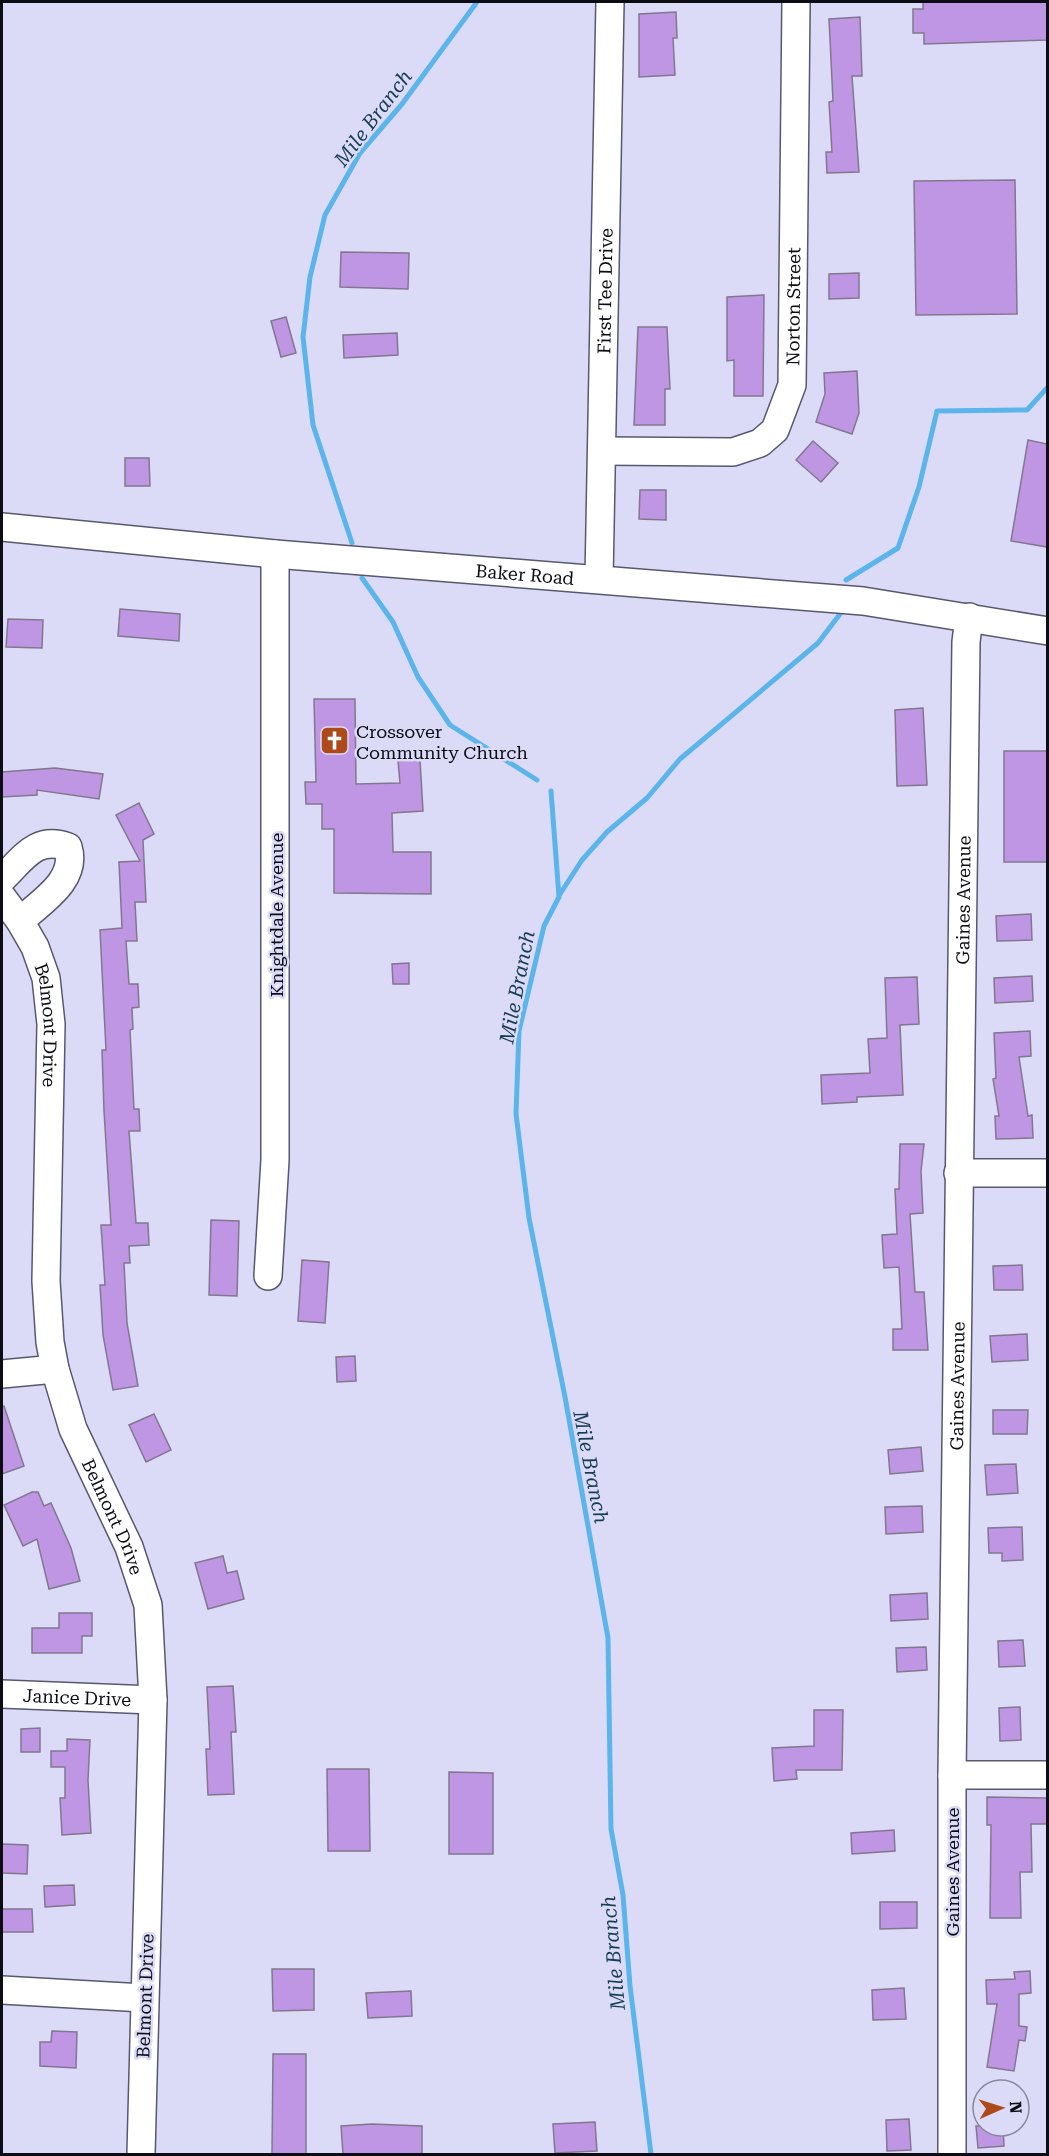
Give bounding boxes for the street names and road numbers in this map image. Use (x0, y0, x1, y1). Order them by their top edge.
street label: First Tee Drive (593, 228, 616, 354)
street label: Norton Street (782, 247, 804, 366)
street label: Baker Road (475, 560, 575, 588)
street label: Knightdale Avenue (266, 833, 287, 997)
street label: Gaines Avenue (952, 835, 974, 965)
street label: Belmont Drive (31, 960, 62, 1088)
street label: Gaines Avenue (946, 1321, 968, 1451)
street label: Belmont Drive (78, 1455, 148, 1577)
street label: Janice Drive (22, 1684, 132, 1710)
street label: Gaines Avenue (942, 1807, 963, 1936)
street label: Belmont Drive (132, 1933, 158, 2059)

